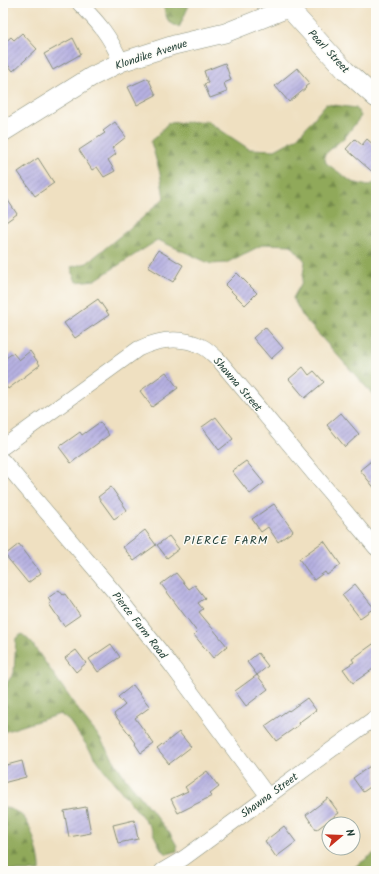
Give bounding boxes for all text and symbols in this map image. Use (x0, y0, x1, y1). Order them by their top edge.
street label: Pearl Street (303, 26, 354, 78)
street label: Klondike Avenue (113, 35, 190, 75)
street label: Shawna Street (208, 353, 267, 417)
district label: PIERCE FARM (184, 531, 268, 550)
street label: Pierce Farm Road (107, 588, 172, 664)
street label: Shawna Street (237, 768, 303, 823)
north arrow (321, 816, 361, 856)
text: N (340, 827, 359, 839)

